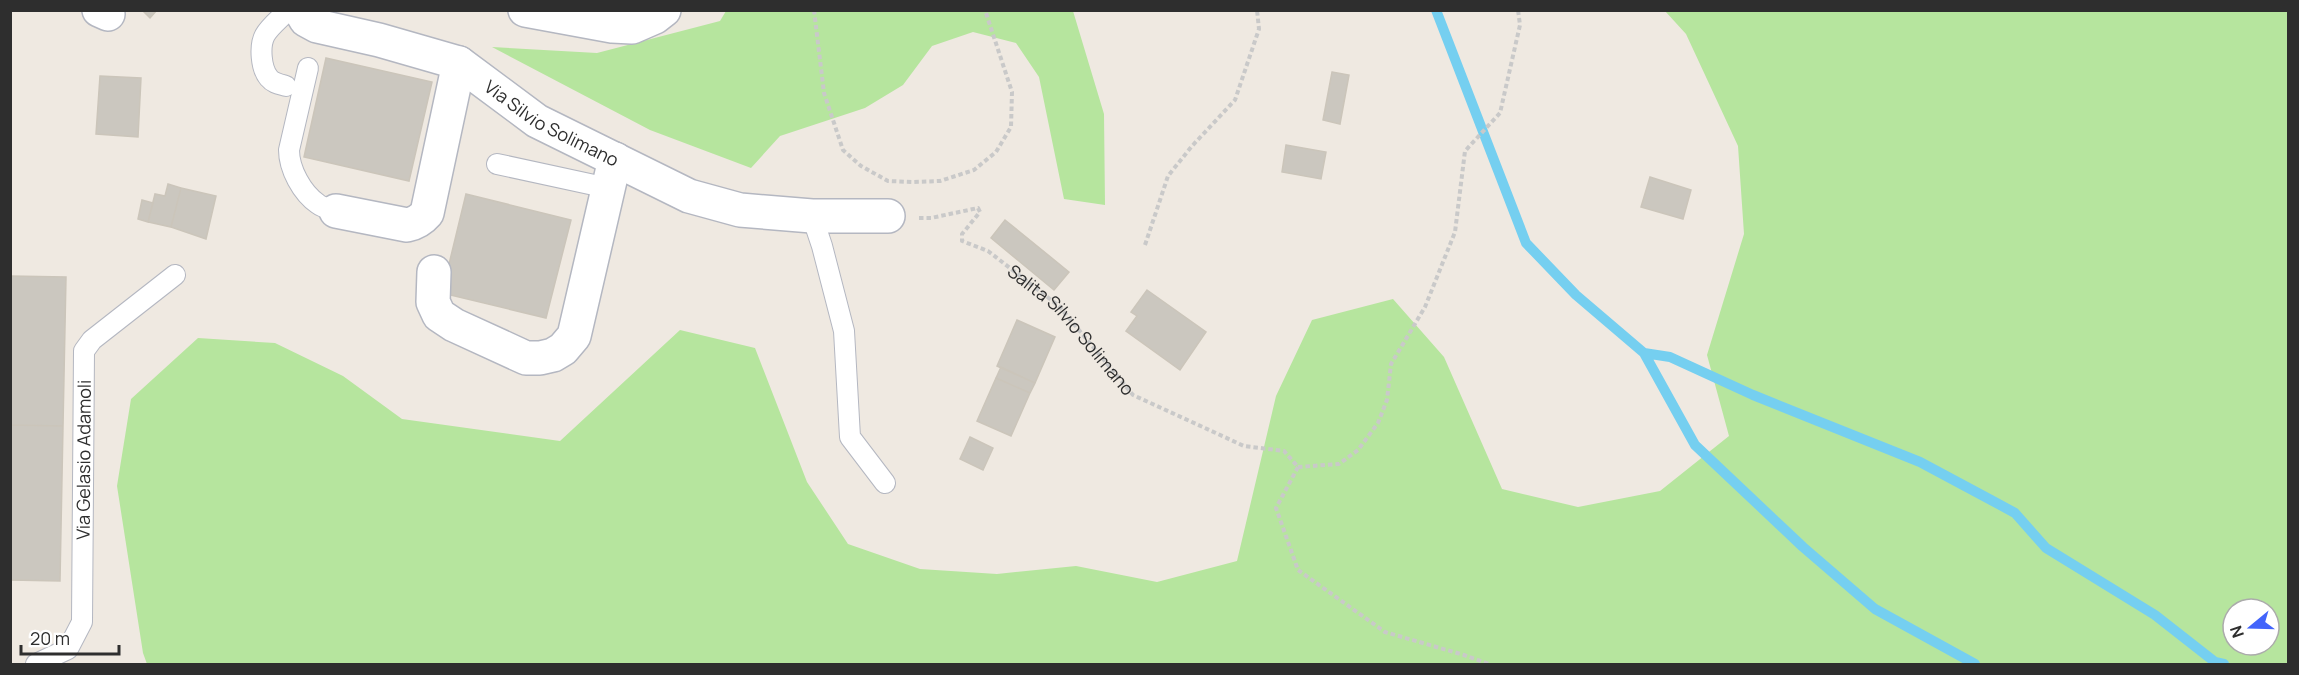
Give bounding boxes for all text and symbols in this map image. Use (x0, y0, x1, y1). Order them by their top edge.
street label: Via Silvio Solimano (480, 74, 623, 172)
street label: Salita Silvio Solimano (1003, 259, 1140, 400)
street label: Via Gelasio Adamoli (71, 380, 96, 540)
north arrow (2221, 597, 2281, 657)
scale bar (21, 618, 118, 656)
text: N (2225, 623, 2249, 641)
text: 20 m (30, 626, 70, 650)

